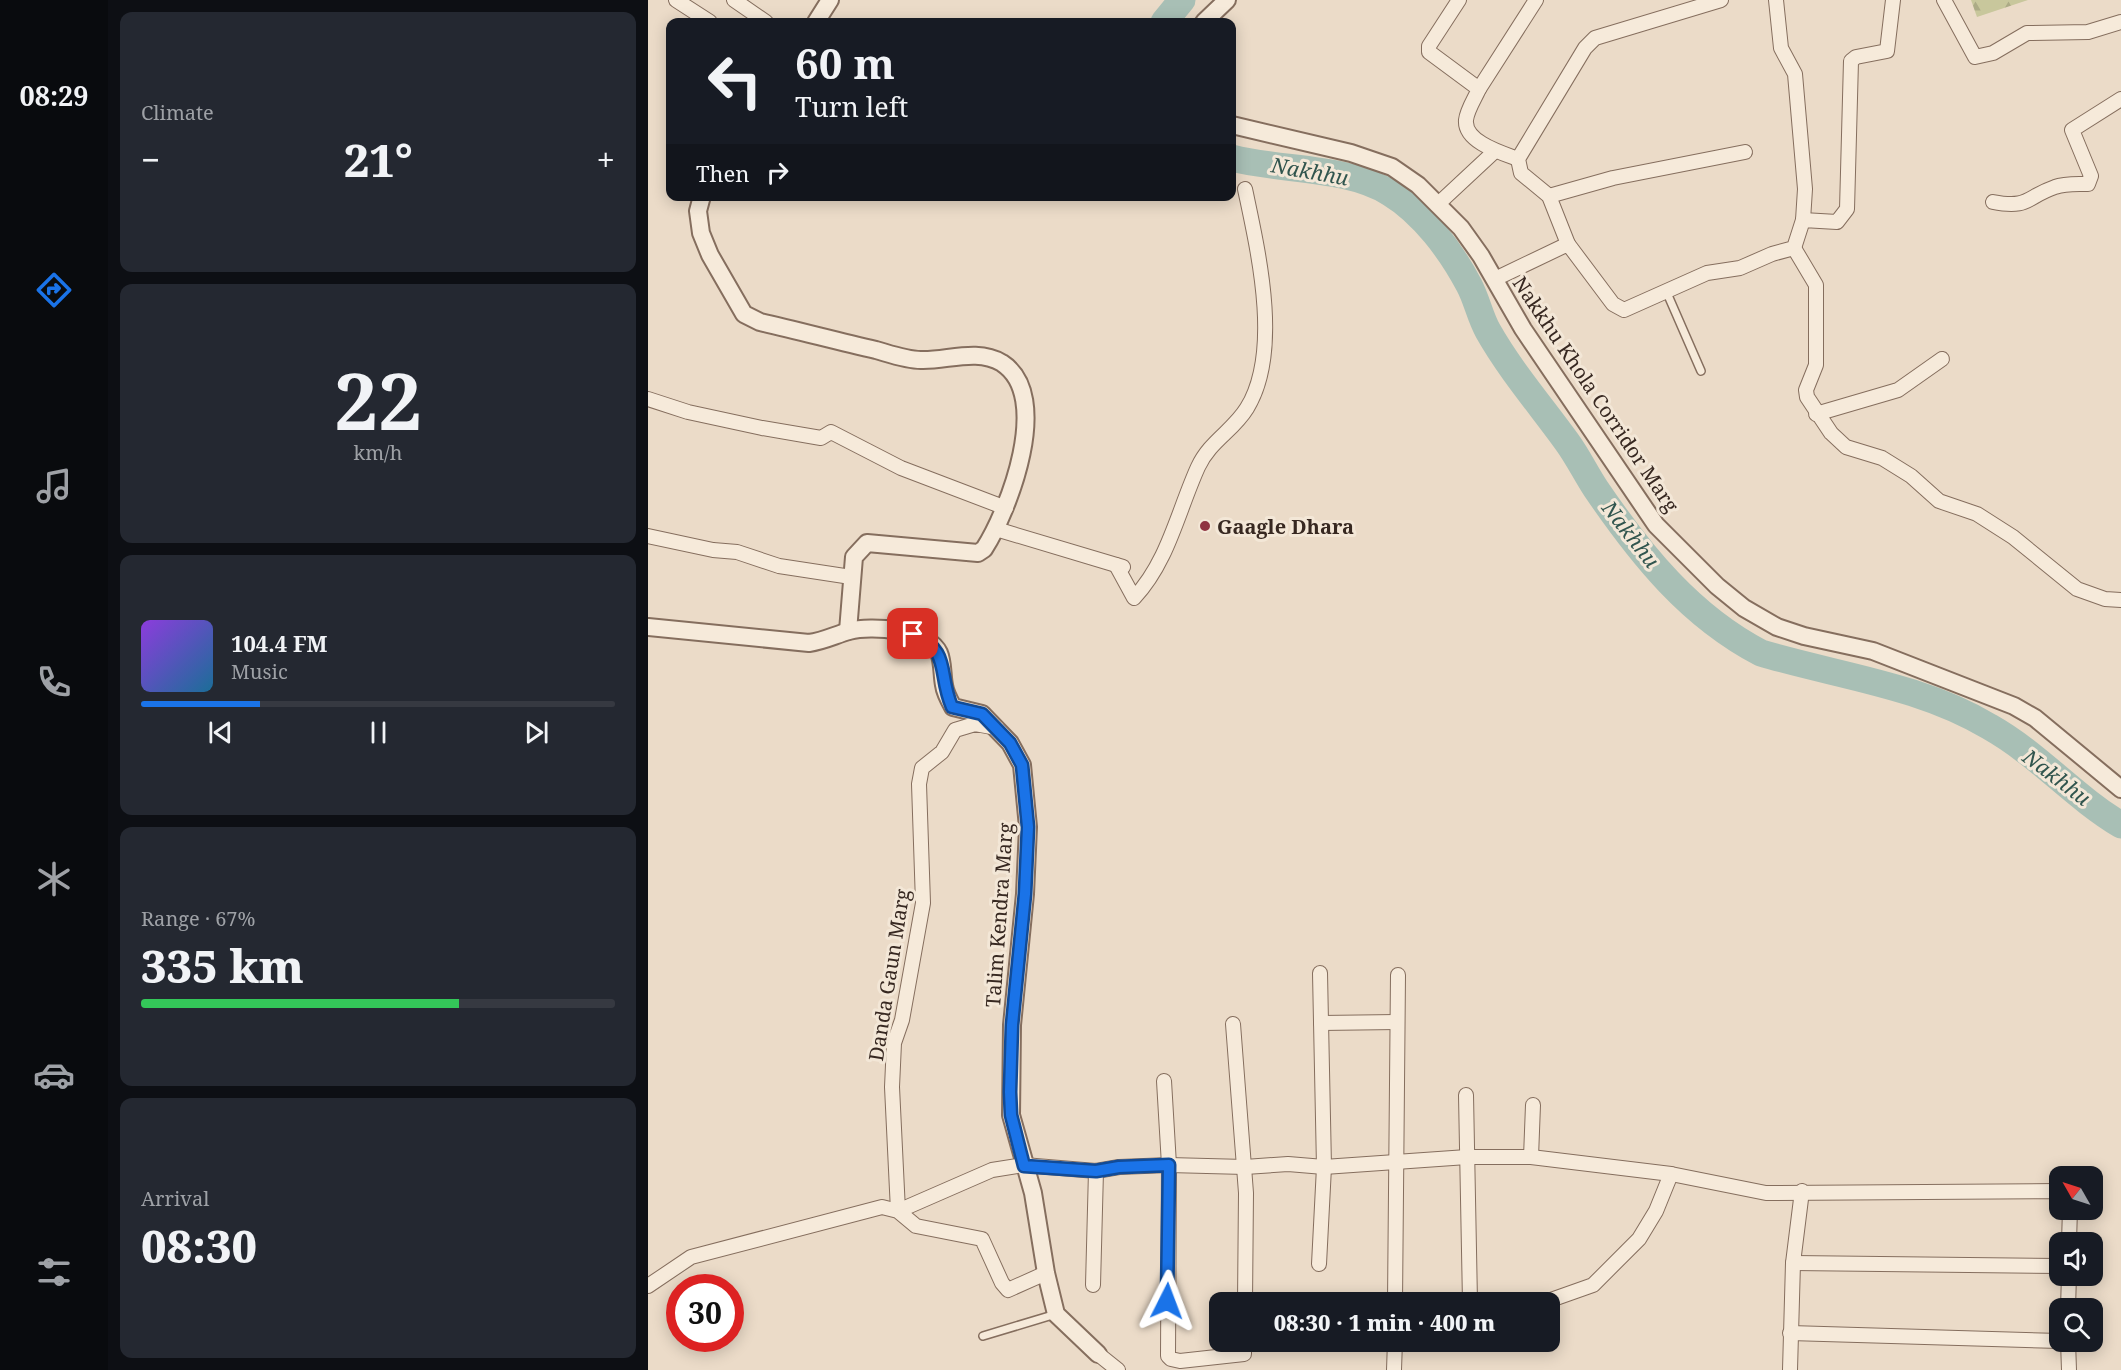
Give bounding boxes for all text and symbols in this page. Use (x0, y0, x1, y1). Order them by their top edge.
text: 60 m (795, 34, 895, 91)
icon: left (696, 42, 774, 120)
text: 08:29 (19, 77, 89, 114)
text: Turn left (795, 88, 908, 125)
text: Climate (141, 99, 214, 126)
text: 21° (344, 129, 413, 190)
text: − (141, 137, 160, 182)
text: + (597, 137, 615, 182)
water label: Nakhhu (1268, 150, 1351, 192)
icon: right (761, 156, 794, 189)
text: Then (696, 158, 749, 188)
icon: directions (33, 269, 75, 311)
street label: Nakkhu Khola Corridor Marg (1507, 271, 1685, 517)
text: 22 (334, 347, 422, 453)
text: km/h (353, 439, 403, 466)
icon: music (33, 465, 75, 507)
water label: Nakhhu (1595, 494, 1666, 574)
place label: Gaagle Dhara (1217, 513, 1354, 540)
marker: Gaagle Dhara (1198, 519, 1212, 533)
pin (887, 608, 938, 659)
icon: arrive (896, 617, 929, 650)
text: 104.4 FM (231, 628, 328, 658)
text: Music (231, 658, 288, 685)
icon: phone (33, 661, 75, 703)
icon: previous (204, 716, 237, 749)
icon: pause (362, 716, 395, 749)
icon: next (520, 716, 553, 749)
water label: Nakhhu (2017, 742, 2097, 812)
street label: Talim Kendra Marg (979, 822, 1019, 1008)
icon: climate (33, 858, 75, 900)
street label: Danda Gaun Marg (862, 887, 916, 1063)
text: Range · 67% (141, 905, 255, 932)
text: 335 km (141, 935, 304, 996)
icon: car (33, 1054, 75, 1096)
north arrow (2049, 1166, 2103, 1220)
map controls (2049, 1166, 2103, 1352)
text: Arrival (141, 1185, 209, 1212)
text: 08:30 (141, 1215, 257, 1276)
button: sound (2049, 1232, 2103, 1286)
icon: filters (33, 1251, 75, 1293)
position arrow (1135, 1269, 1199, 1333)
speed limit sign: 30 (666, 1274, 744, 1352)
button: search (2049, 1298, 2103, 1352)
text: 08:30 · 1 min · 400 m (1274, 1307, 1495, 1337)

